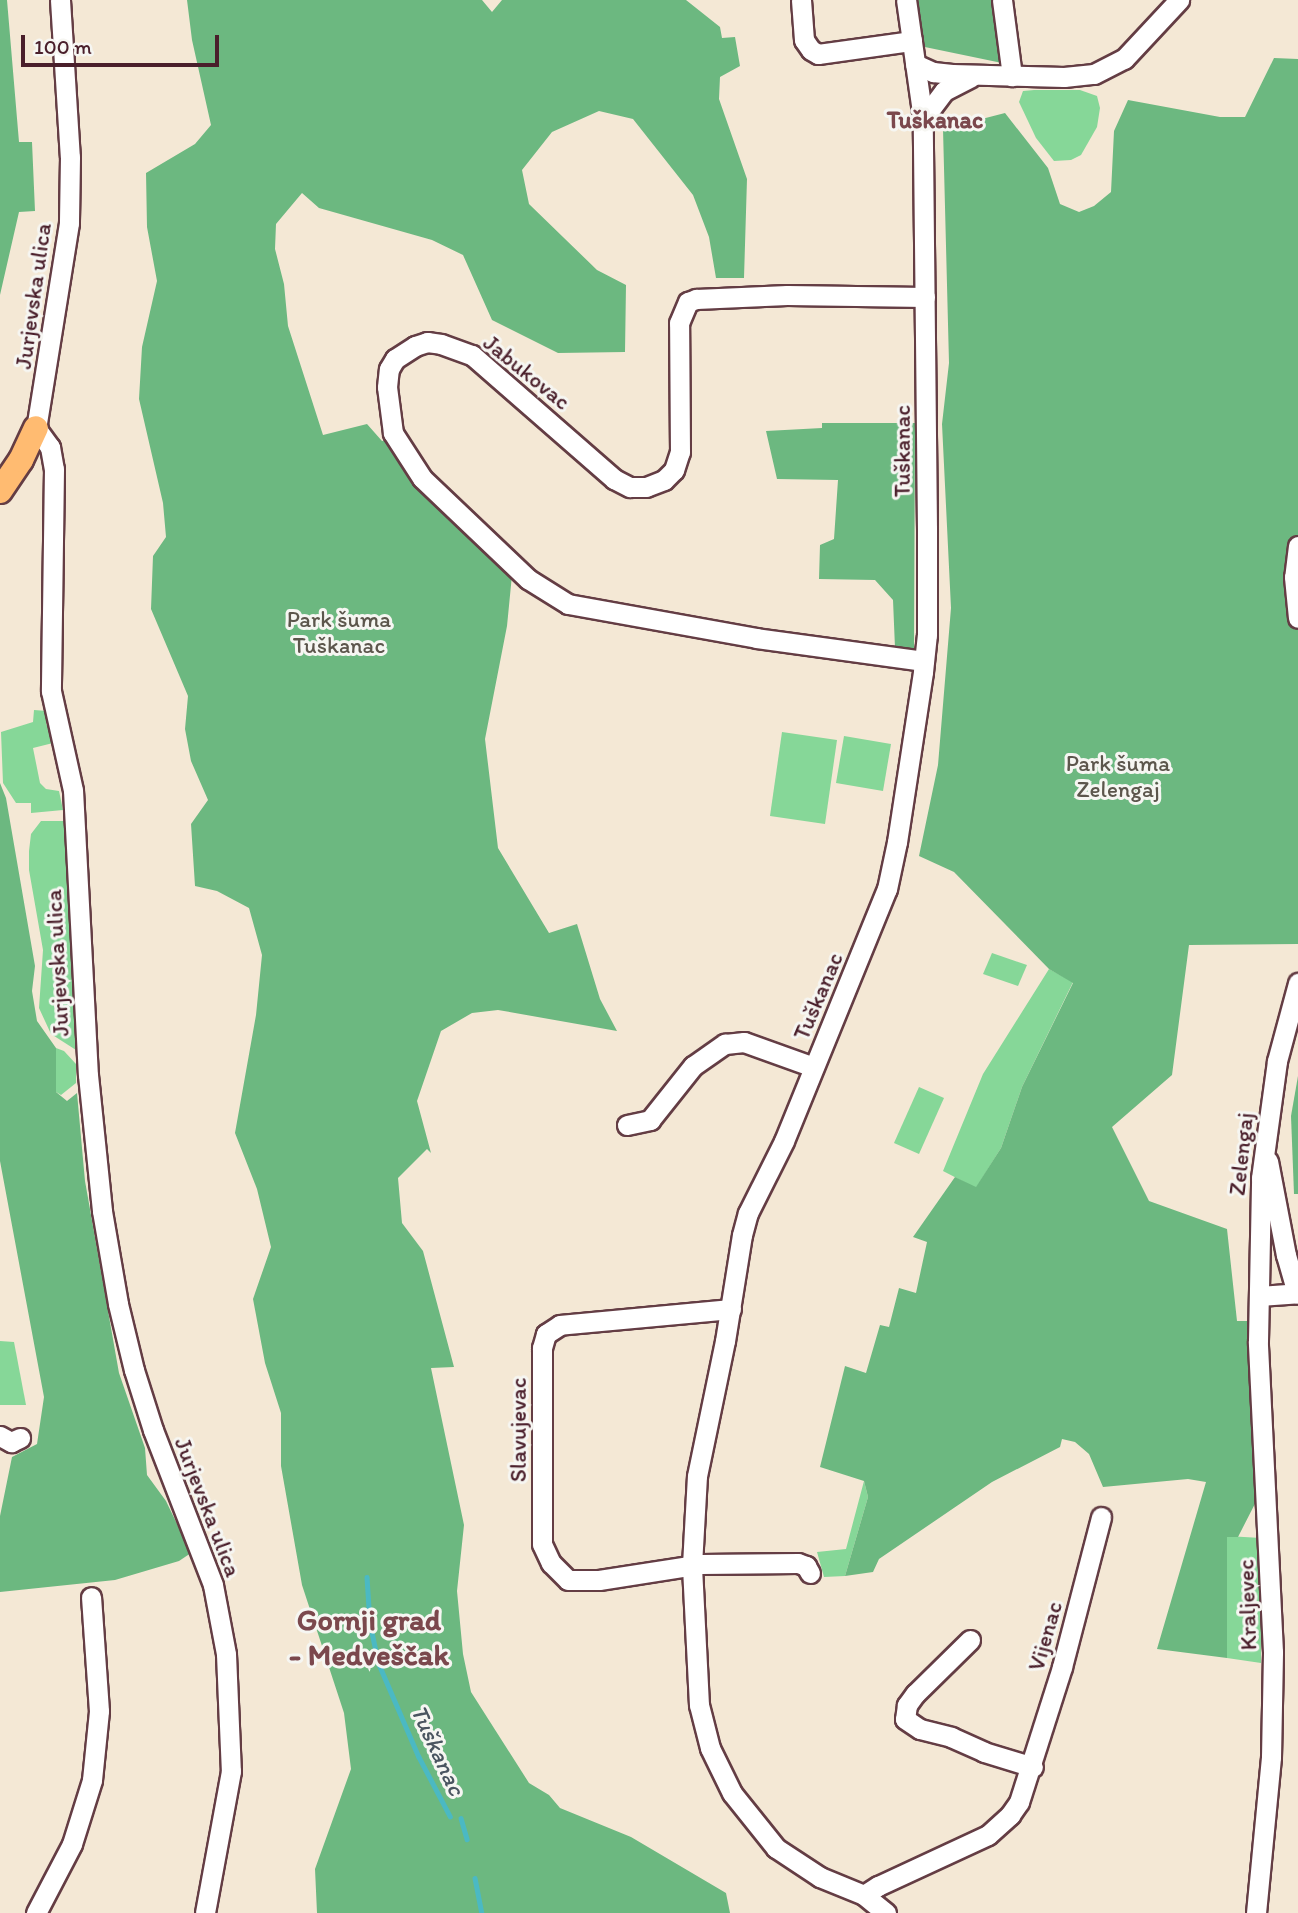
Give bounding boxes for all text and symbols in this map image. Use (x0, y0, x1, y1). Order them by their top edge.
scale bar (24, 21, 222, 65)
text: 100 m (34, 34, 92, 59)
district label: Tuškanac (887, 106, 983, 134)
street label: Jurjevska ulica (9, 221, 57, 371)
street label: Jabukovac (478, 329, 576, 415)
street label: Tuškanac (888, 405, 916, 497)
park label: Park šuma Tuškanac (287, 605, 391, 659)
park label: Park šuma Zelengaj (1066, 749, 1170, 803)
street label: Jurjevska ulica (39, 889, 75, 1037)
street label: Tuškanac (787, 948, 849, 1044)
street label: Zelengaj (1223, 1111, 1259, 1197)
street label: Slavujevac (504, 1378, 532, 1482)
street label: Jurjevska ulica (169, 1434, 247, 1580)
street label: Kraljevec (1232, 1559, 1262, 1651)
street label: Vijenac (1022, 1598, 1068, 1674)
district label: Gornji grad - Medveščak (289, 1602, 449, 1672)
water label: Tuškanac (405, 1700, 471, 1800)

